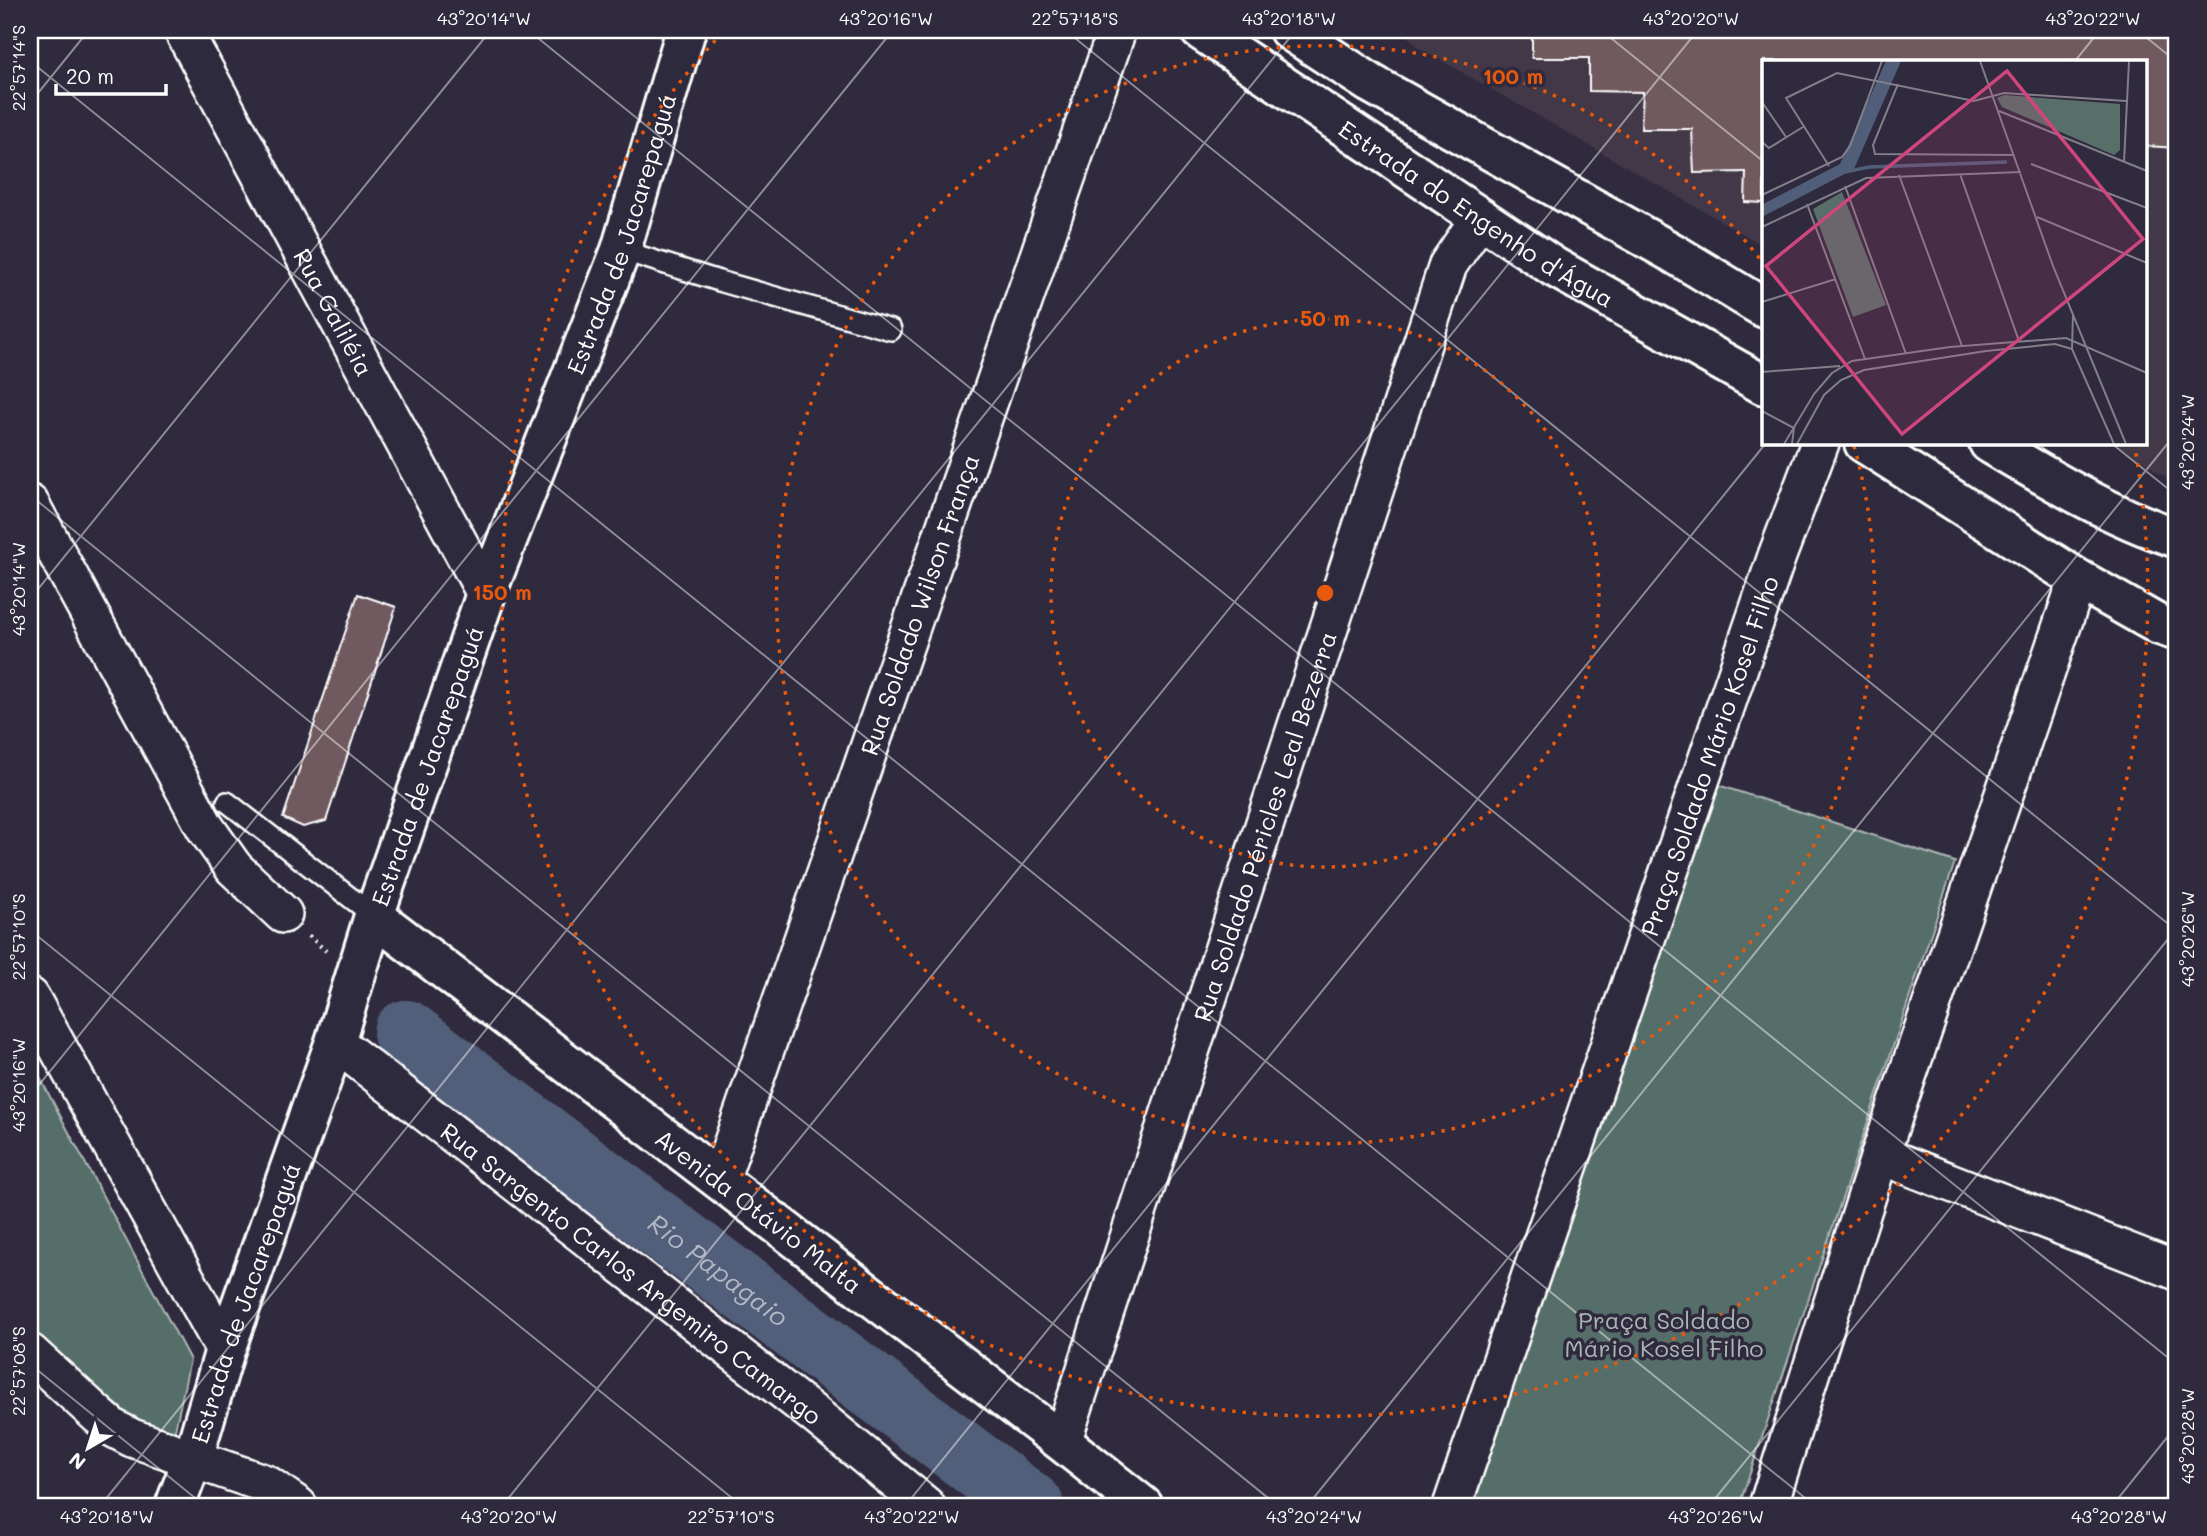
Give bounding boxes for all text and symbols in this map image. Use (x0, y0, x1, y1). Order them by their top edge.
text: 43°20'14"W (437, 6, 531, 30)
text: 43°20'16"W (839, 6, 933, 30)
text: 22°57'18"S (1032, 6, 1118, 30)
text: 43°20'18"W (1242, 6, 1336, 30)
text: 43°20'20"W (1643, 6, 1739, 30)
text: 43°20'22"W (2045, 6, 2141, 30)
text: 22°57'14"S (6, 25, 30, 111)
scale bar (56, 52, 166, 96)
inset map (1762, 60, 2148, 444)
text: 20 m (66, 62, 114, 89)
text: 100 m (1483, 62, 1543, 89)
street label: Estrada de Jacarepaguá (558, 89, 682, 378)
street label: Estrada do Engenho d'Água (1334, 112, 1620, 313)
street label: Rua Galiléia (288, 243, 381, 381)
text: 50 m (1300, 304, 1350, 331)
text: 43°20'24"W (2175, 394, 2199, 490)
street label: Rua Soldado Wilson França (852, 450, 985, 759)
text: 43°20'14"W (6, 542, 30, 636)
street label: Praça Soldado Mário Kosel Filho (1633, 572, 1785, 940)
text: 150 m (472, 578, 532, 605)
centre of rings (1313, 581, 1337, 605)
street label: Estrada de Jacarepaguá (363, 621, 489, 910)
street label: Rua Soldado Péricles Leal Bezerra (1186, 627, 1342, 1025)
text: 43°20'26"W (2175, 891, 2199, 987)
text: 22°57'10"S (6, 893, 30, 981)
text: 43°20'16"W (6, 1038, 30, 1132)
street label: Rua Sargento Carlos Argemiro Camargo (435, 1115, 829, 1430)
street label: Avenida Otávio Malta (650, 1122, 869, 1300)
street label: Estrada de Jacarepaguá (183, 1158, 306, 1447)
water label: Rio Papagaio (642, 1205, 796, 1334)
park label: Praça Soldado Mário Kosel Filho (1565, 1304, 1763, 1363)
text: 22°57'08"S (6, 1326, 30, 1416)
text: 43°20'28"W (2175, 1388, 2199, 1484)
north arrow (52, 1414, 122, 1484)
text: N (64, 1447, 90, 1476)
text: 43°20'18"W (60, 1504, 154, 1528)
text: 43°20'20"W (461, 1504, 557, 1528)
text: 22°57'10"S (687, 1504, 775, 1528)
text: 43°20'22"W (864, 1504, 960, 1528)
text: 43°20'24"W (1266, 1504, 1362, 1528)
text: 43°20'26"W (1668, 1504, 1764, 1528)
text: 43°20'28"W (2071, 1504, 2167, 1528)

